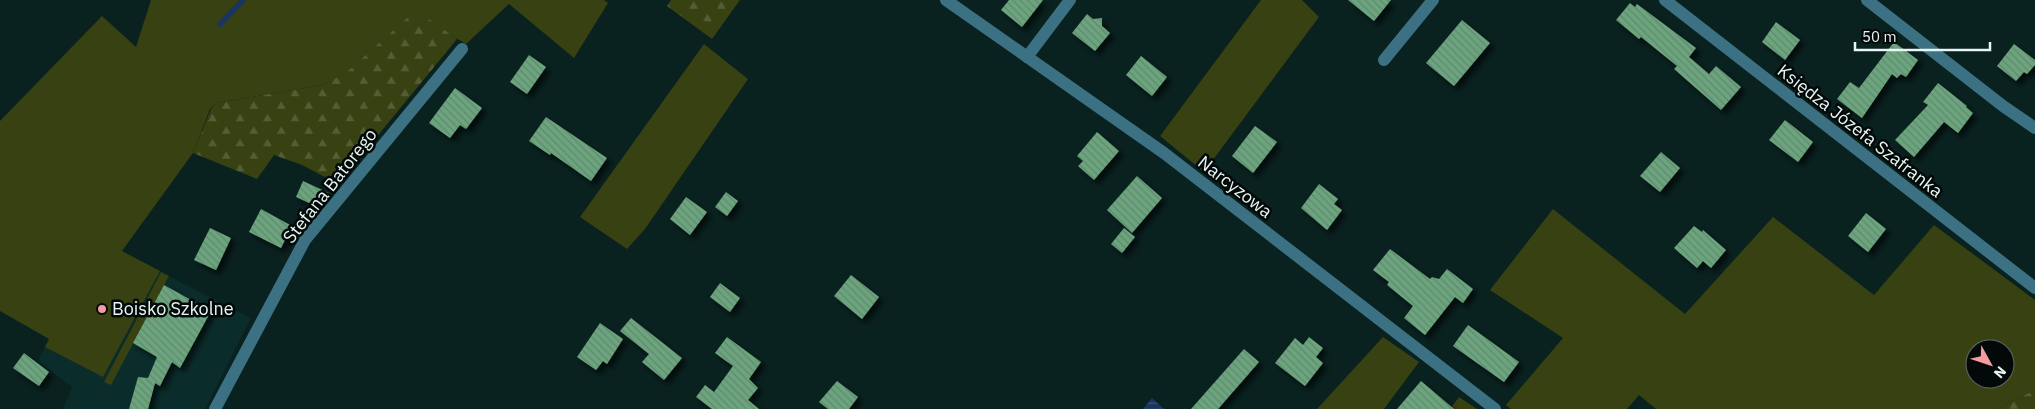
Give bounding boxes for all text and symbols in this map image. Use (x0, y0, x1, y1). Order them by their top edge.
scale bar (1855, 20, 1990, 52)
text: 50 m (1862, 27, 1897, 46)
street label: Księdza Józefa Szafranka (1773, 59, 1948, 203)
street label: Stefana Batorego (278, 124, 382, 248)
street label: Narcyzowa (1193, 150, 1277, 223)
place label: Boisko Szkolne (112, 297, 234, 320)
marker: Boisko Szkolne (96, 303, 108, 315)
north arrow (1965, 339, 2015, 389)
text: N (1990, 363, 2010, 382)

